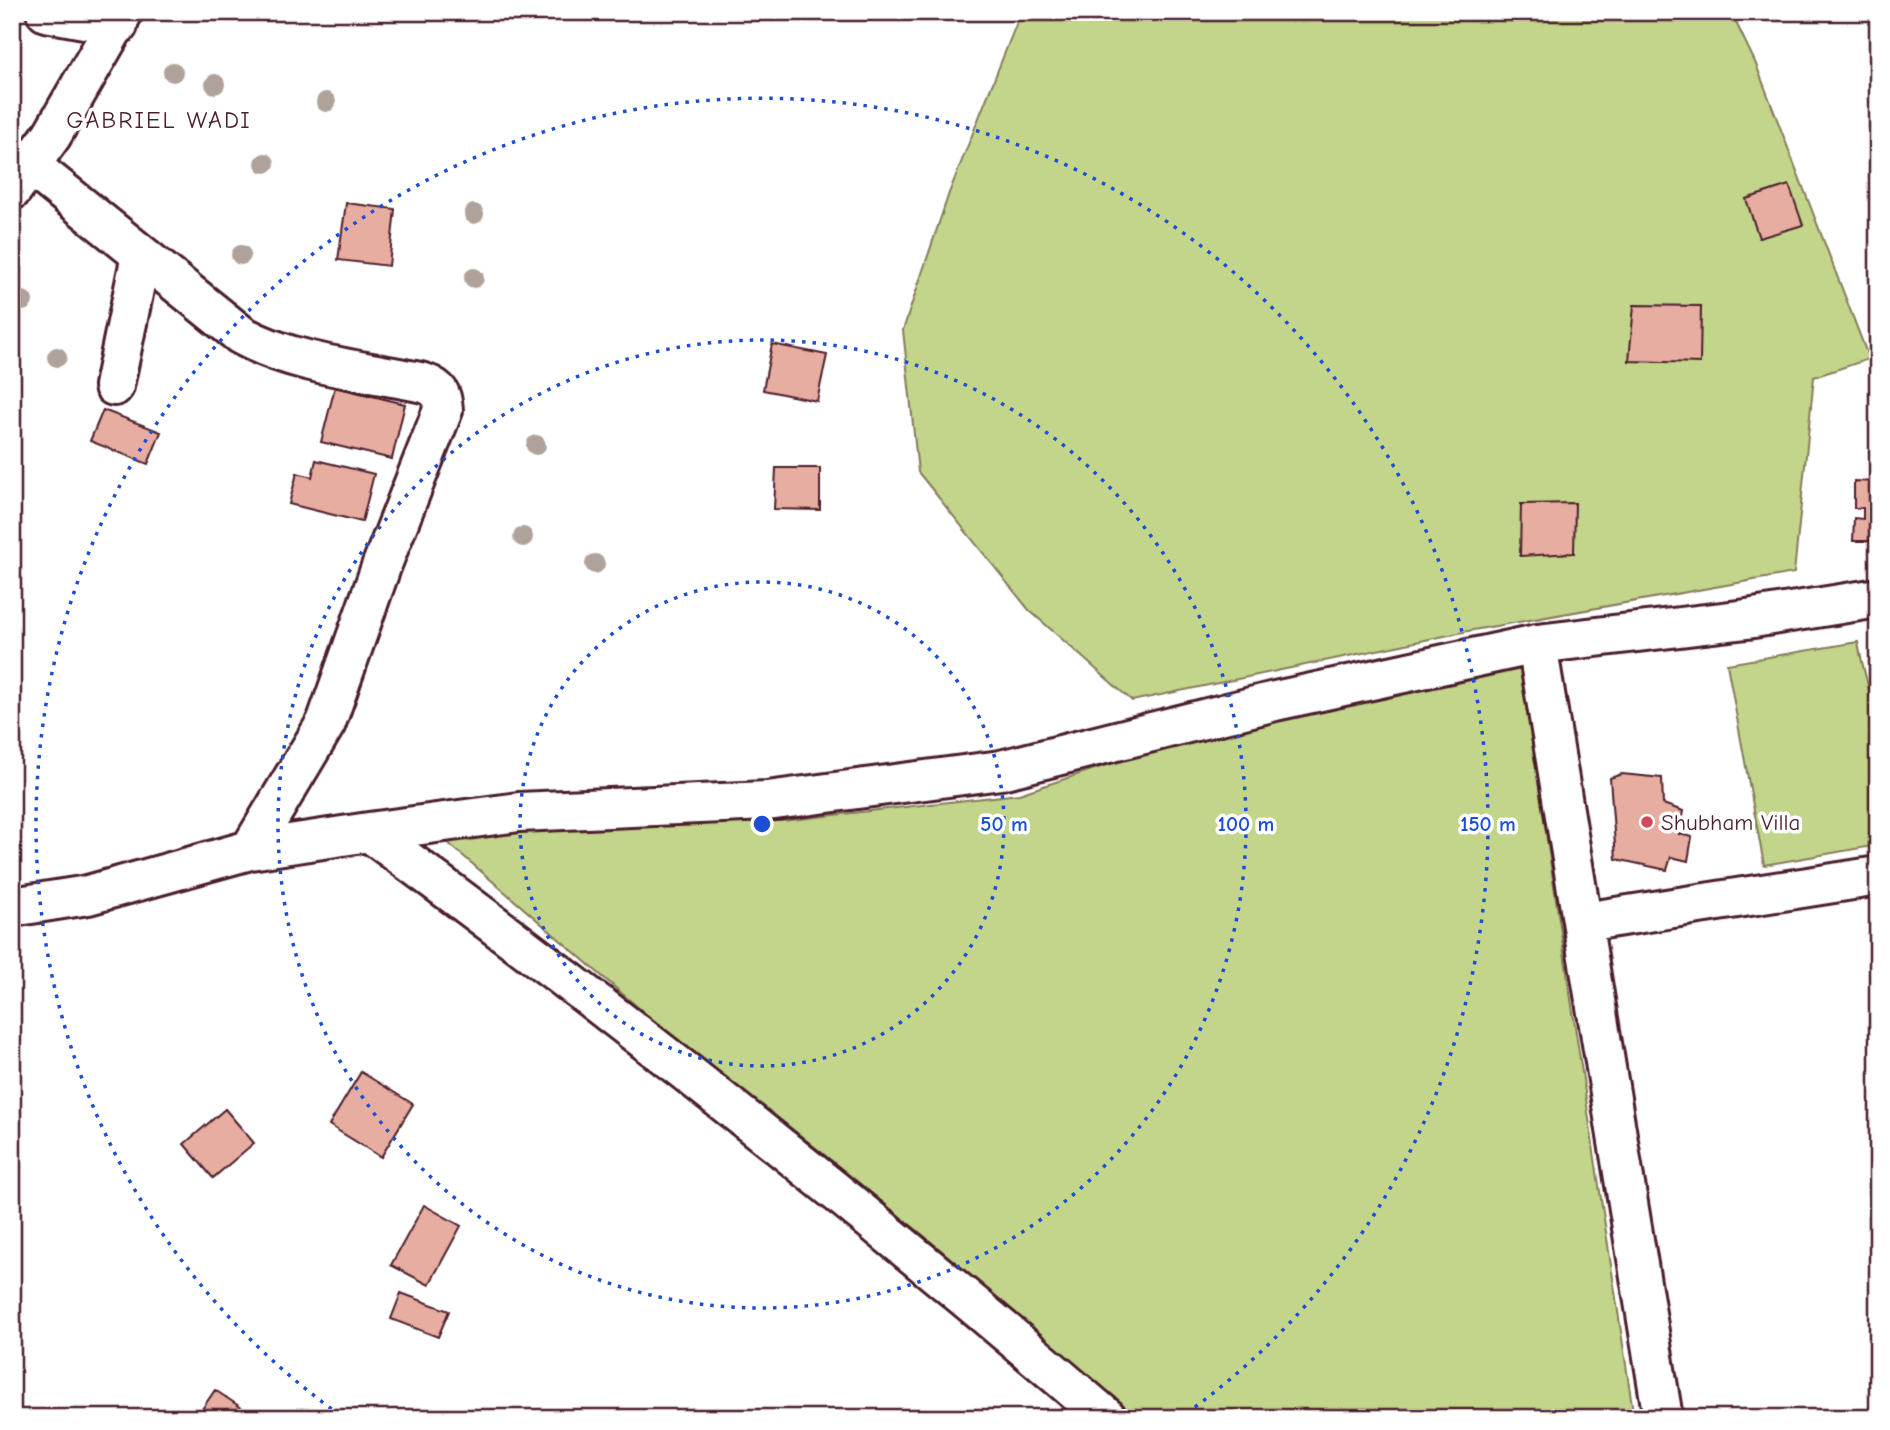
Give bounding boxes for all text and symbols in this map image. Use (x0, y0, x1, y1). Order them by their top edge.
district label: GABRIEL WADI (66, 106, 252, 134)
place label: Shubham Villa (1661, 809, 1800, 836)
centre of rings (750, 812, 774, 836)
text: 50 m (980, 812, 1028, 836)
text: 100 m (1218, 812, 1274, 836)
text: 150 m (1460, 812, 1516, 836)
marker: Shubham Villa (1639, 814, 1655, 830)

